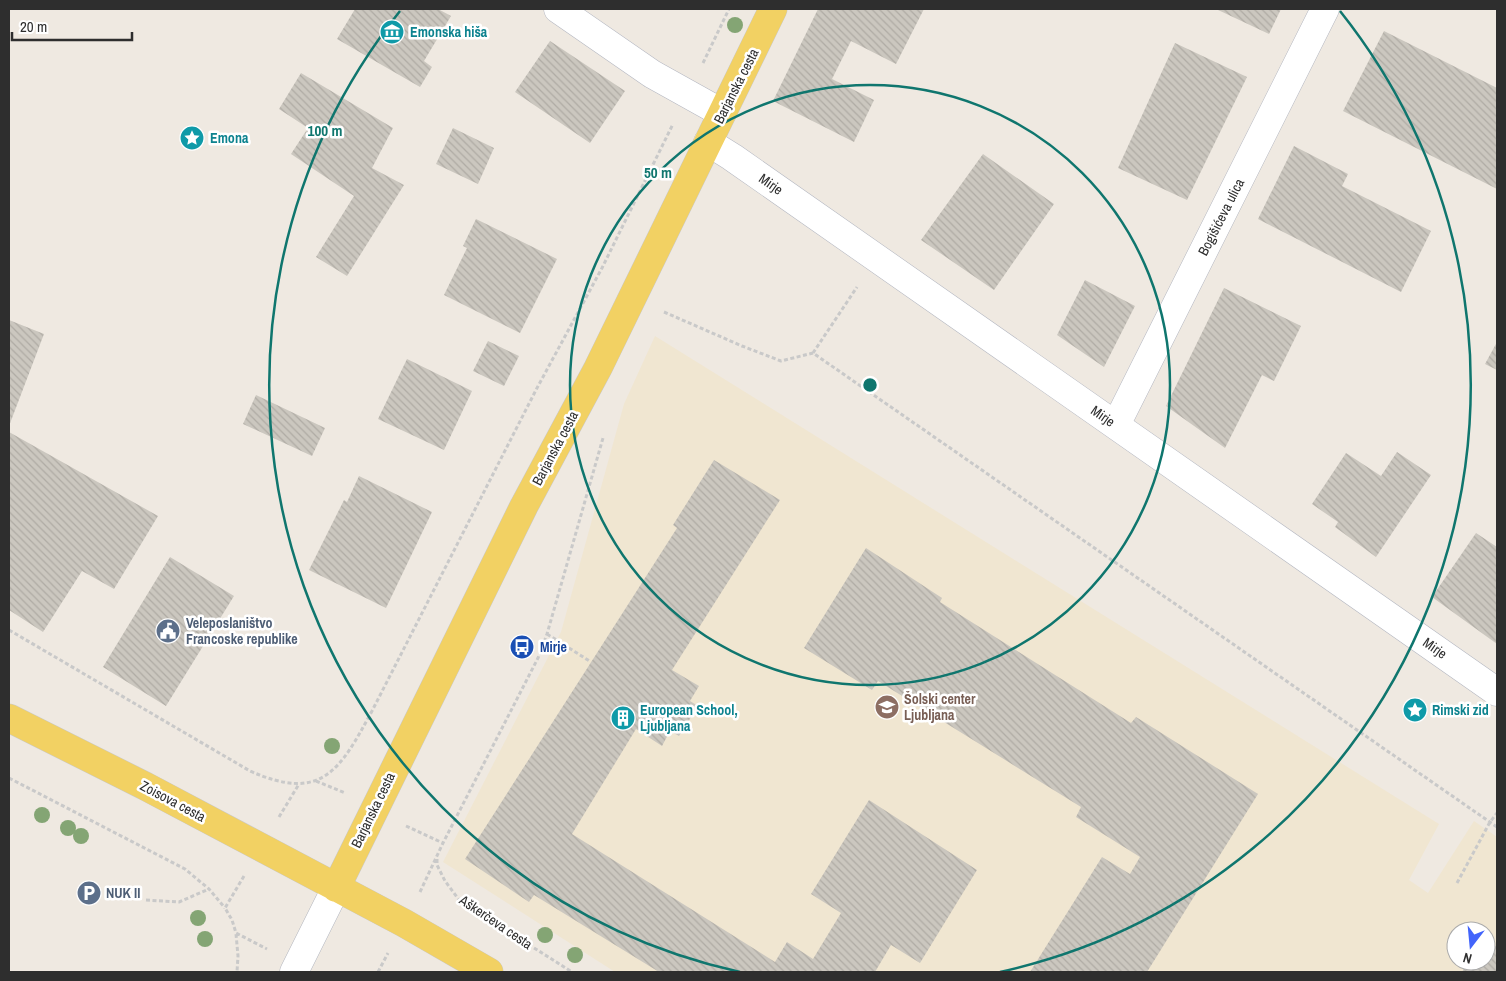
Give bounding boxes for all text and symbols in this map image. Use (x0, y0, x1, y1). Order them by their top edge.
scale bar (12, 10, 132, 42)
text: 20 m (20, 16, 47, 37)
museum icon: Emonska hiša (379, 19, 405, 45)
place label: Emonska hiša (410, 23, 488, 41)
street label: Barjanska cesta (709, 45, 763, 126)
text: 100 m (308, 120, 342, 141)
place icon: Emona (179, 125, 205, 151)
place label: Emona (210, 129, 249, 147)
text: 50 m (644, 162, 672, 183)
street label: Mirje (755, 169, 787, 199)
street label: Bogišićeva ulica (1194, 175, 1248, 259)
centre of rings (861, 376, 879, 394)
street label: Mirje (1087, 401, 1119, 431)
street label: Barjanska cesta (528, 407, 582, 488)
place label: Veleposlaništvo Francoske republike (186, 614, 298, 648)
public building icon: Veleposlaništvo Francoske republike (155, 618, 181, 644)
street label: Mirje (1419, 633, 1451, 663)
bus stop icon: Mirje (509, 634, 535, 660)
place label: Mirje (540, 638, 567, 656)
place label: Šolski center Ljubljana (904, 690, 976, 724)
school or university icon: Šolski center Ljubljana (874, 694, 900, 720)
place icon: Rimski zid (1402, 697, 1428, 723)
place label: European School, Ljubljana (640, 701, 738, 735)
place label: Rimski zid (1432, 701, 1489, 719)
building icon: European School, Ljubljana (610, 705, 636, 731)
street label: Barjanska cesta (347, 769, 399, 851)
street label: Zoisova cesta (137, 776, 209, 826)
parking icon: NUK II (76, 880, 102, 906)
place label: NUK II (106, 884, 140, 902)
street label: Aškerčeva cesta (455, 890, 536, 953)
north arrow (1446, 921, 1496, 971)
text: N (1461, 949, 1474, 968)

